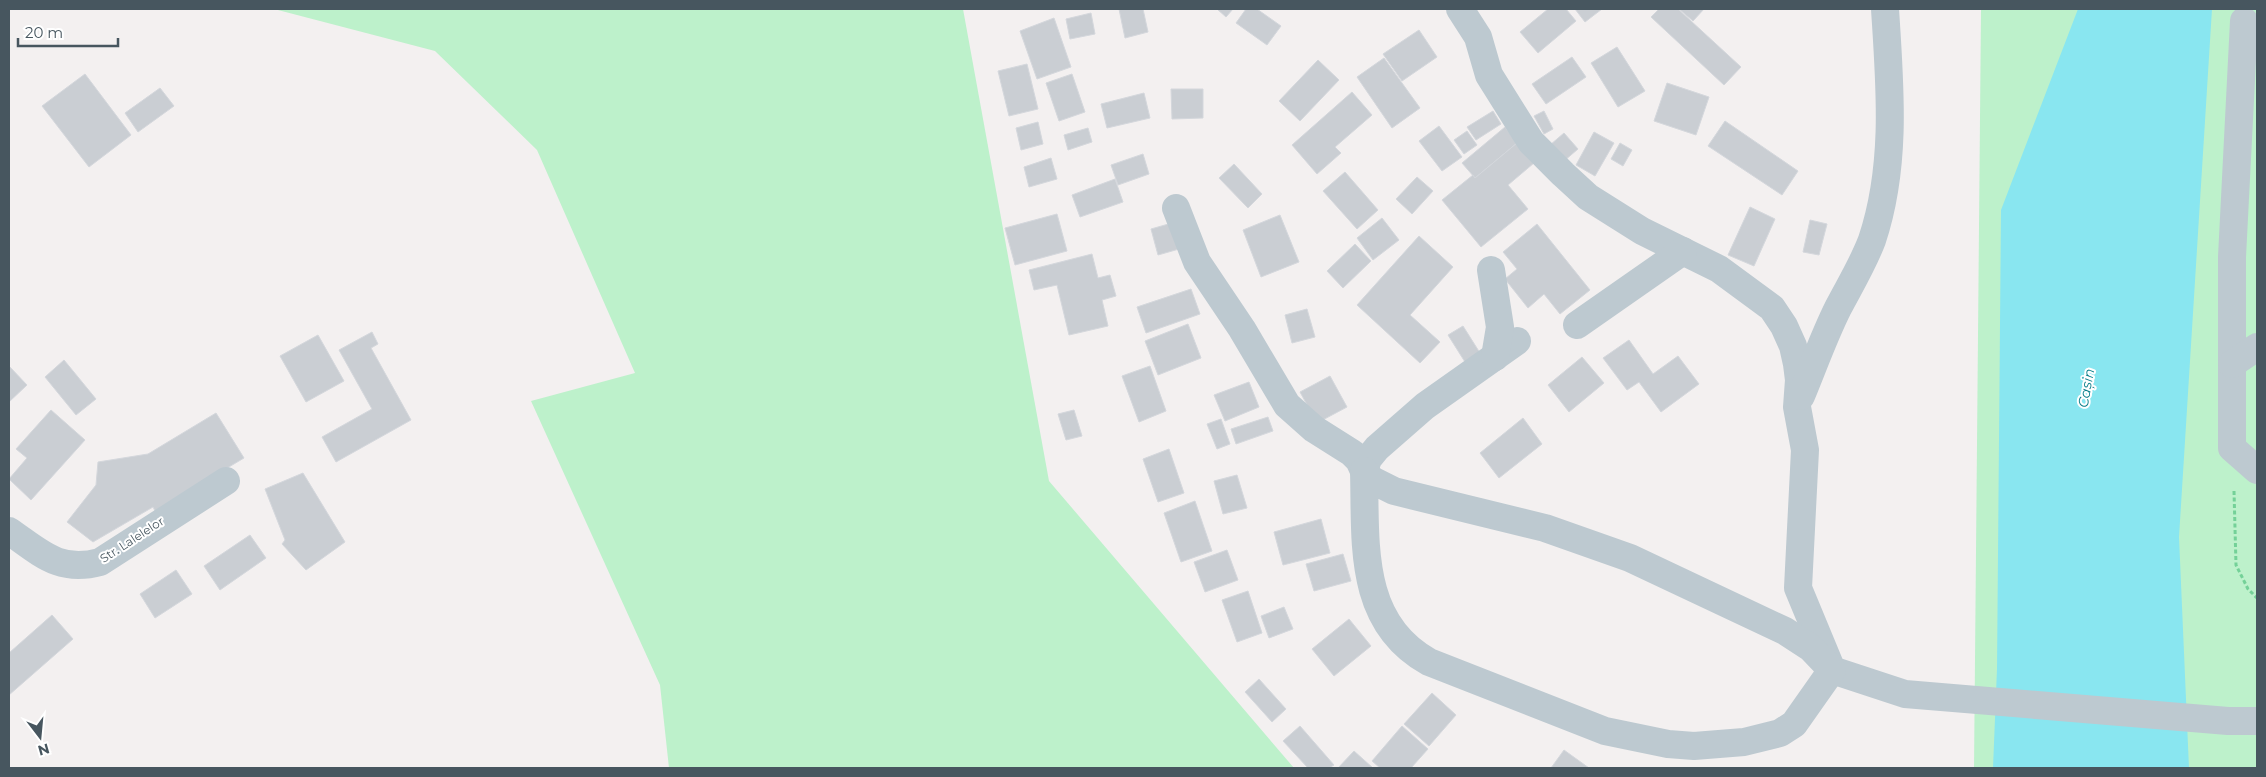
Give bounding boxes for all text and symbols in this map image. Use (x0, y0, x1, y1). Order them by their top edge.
scale bar (18, 15, 118, 47)
text: 20 m (25, 23, 63, 42)
water label: Cașin (2074, 367, 2098, 409)
street label: Str. Lalelelor (97, 513, 167, 566)
north arrow (15, 712, 65, 762)
text: N (36, 739, 52, 760)

